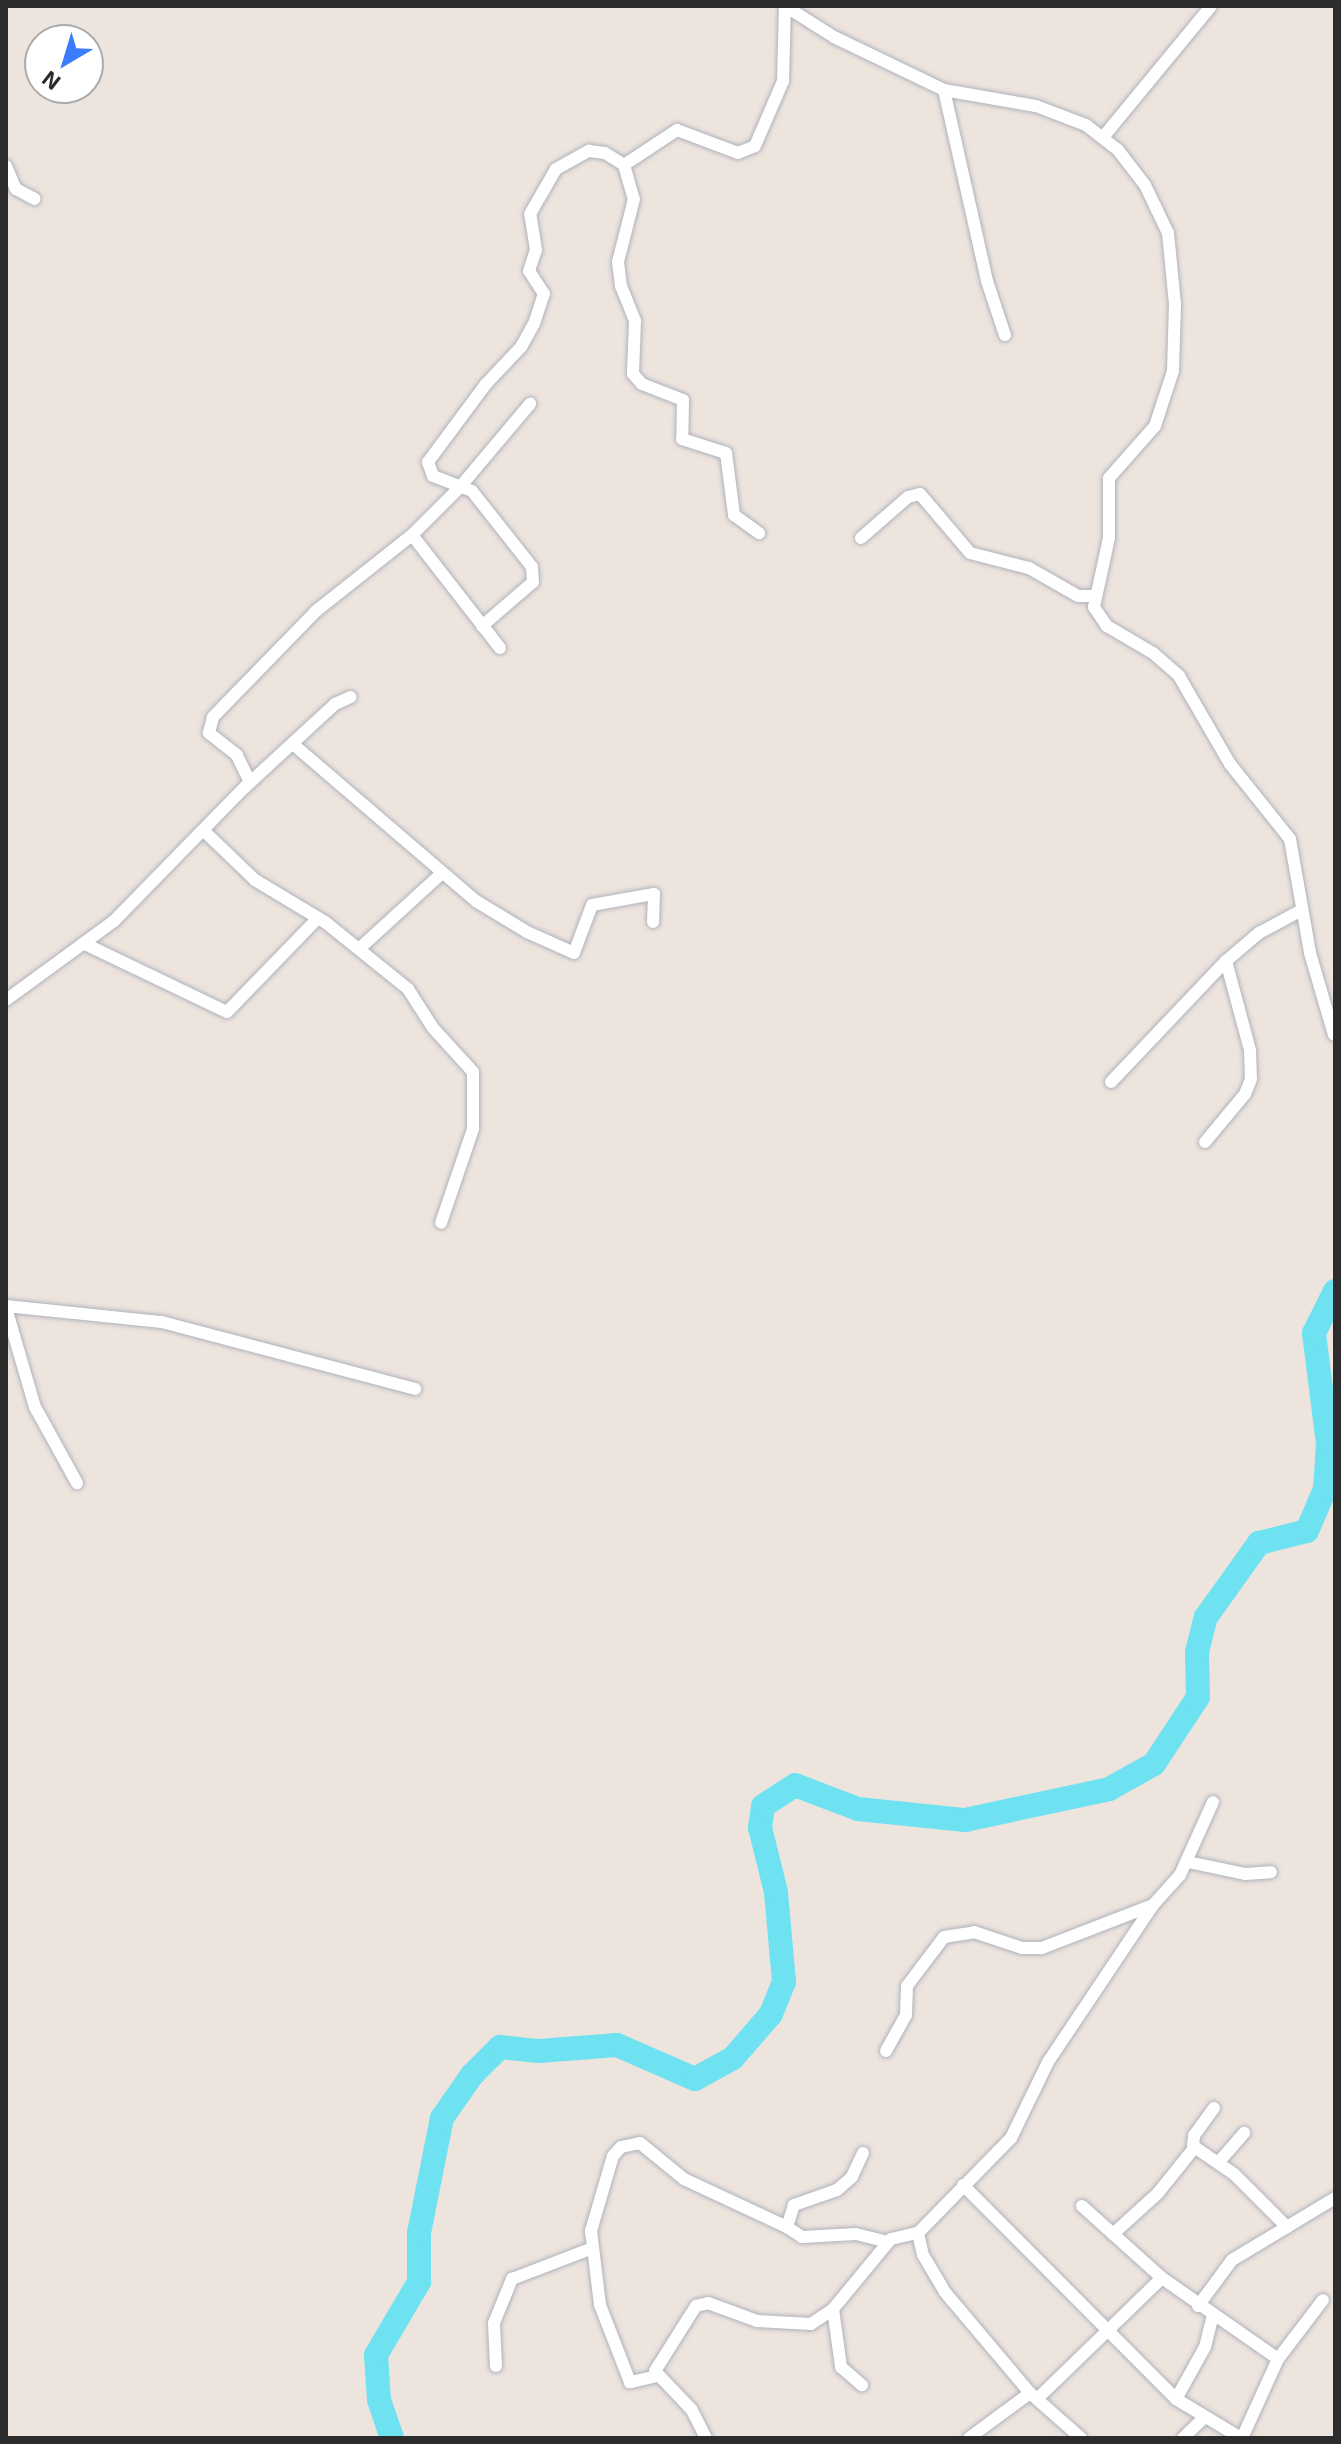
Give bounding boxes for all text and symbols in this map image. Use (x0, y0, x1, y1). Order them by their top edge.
north arrow (24, 24, 104, 104)
text: N (36, 66, 65, 96)

